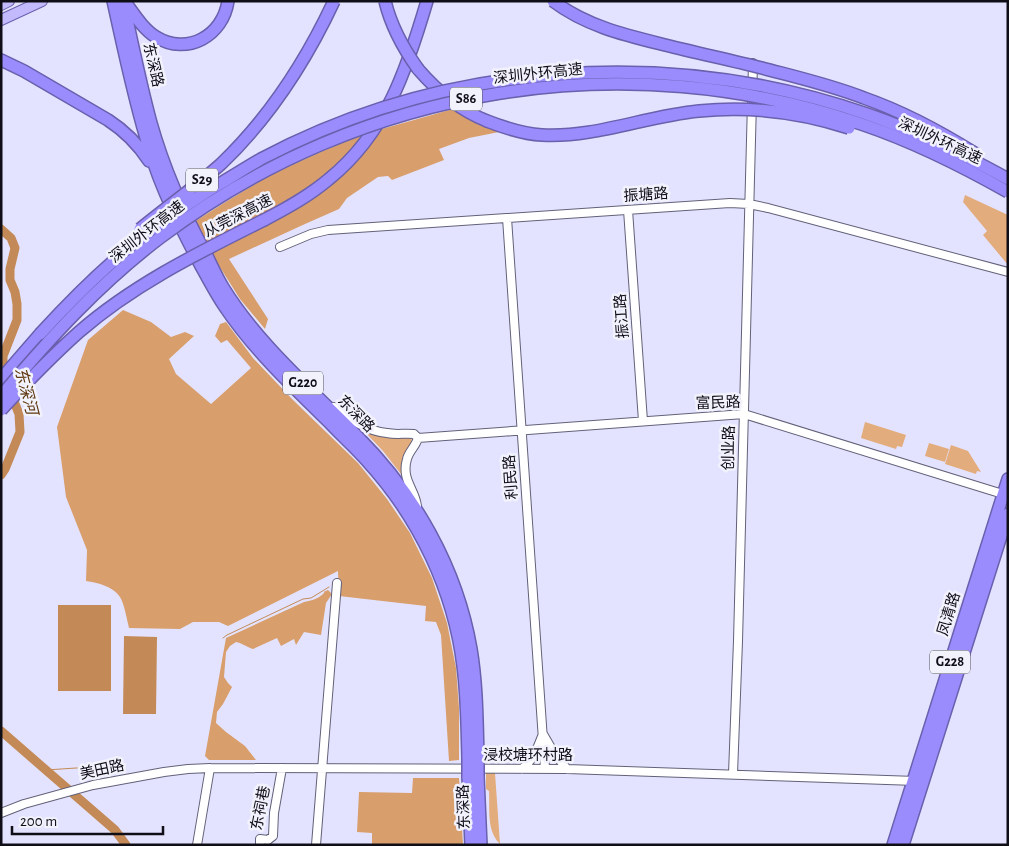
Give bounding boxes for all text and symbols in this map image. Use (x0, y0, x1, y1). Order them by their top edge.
street label: 东深路 (141, 41, 166, 89)
street label: 深圳外环高速 (492, 61, 584, 86)
road number: S86 (450, 88, 482, 110)
street label: 深圳外环高速 (896, 114, 984, 167)
road number: S29 (186, 168, 218, 192)
street label: 振塘路 (623, 184, 669, 204)
street label: 从莞深高速 (201, 191, 275, 240)
street label: 深圳外环高速 (106, 198, 187, 266)
street label: 振江路 (612, 293, 631, 339)
water label: 东深河 (12, 365, 42, 419)
road number: G220 (283, 372, 323, 394)
street label: 东深路 (335, 392, 378, 435)
street label: 富民路 (695, 394, 741, 411)
street label: 创业路 (719, 425, 737, 471)
street label: 利民路 (501, 454, 520, 500)
street label: 凤清路 (934, 590, 963, 638)
road number: G228 (930, 650, 970, 674)
street label: 浸校塘环村路 (483, 746, 573, 763)
street label: 美田路 (78, 757, 126, 782)
street label: 东祠巷 (248, 784, 273, 832)
street label: 东深路 (455, 784, 472, 830)
scale bar (12, 804, 164, 836)
text: 200 m (20, 814, 57, 829)

